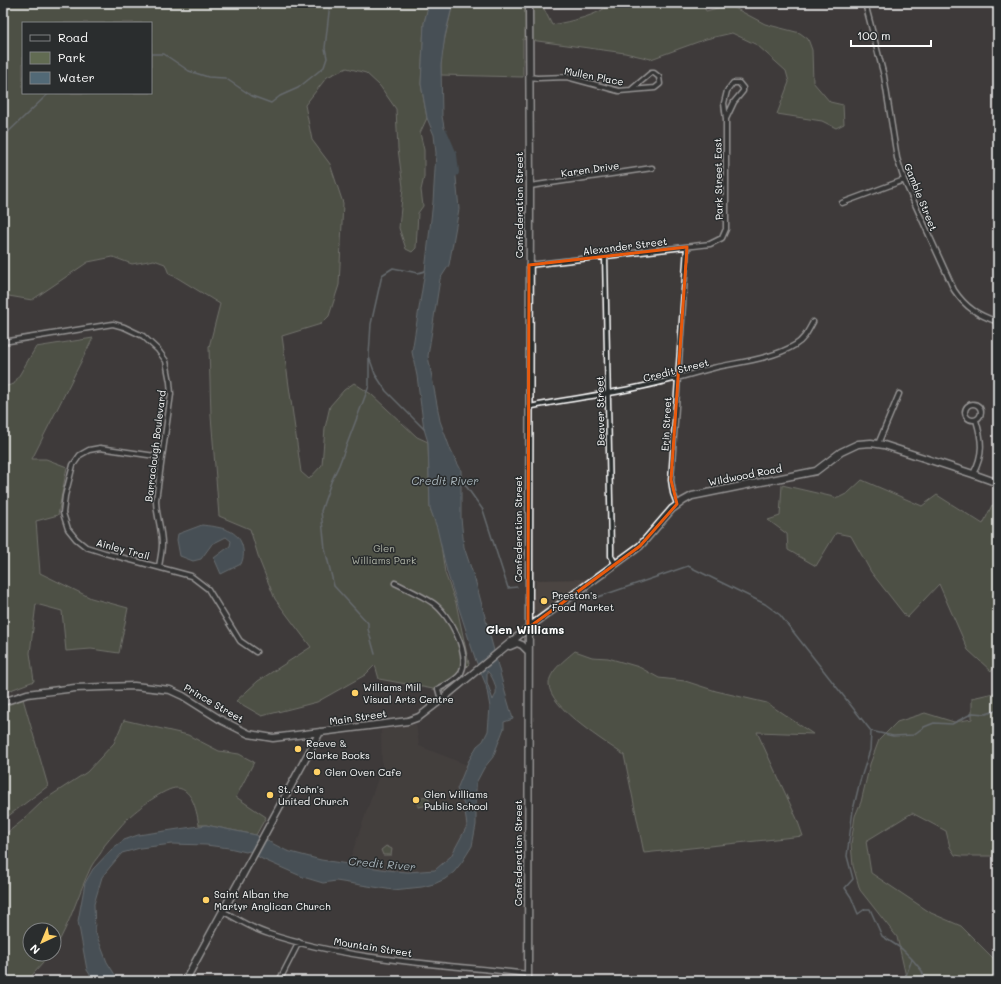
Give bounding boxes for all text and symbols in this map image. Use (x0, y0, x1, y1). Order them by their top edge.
legend (22, 22, 152, 94)
scale bar (851, 22, 931, 48)
text: 100 m (857, 27, 891, 43)
text: Road (58, 29, 88, 45)
text: Park (58, 49, 85, 65)
street label: Mullen Place (563, 63, 625, 89)
text: Water (58, 69, 95, 85)
street label: Park Street East (710, 138, 726, 220)
street label: Confederation Street (512, 152, 526, 258)
street label: Karen Drive (560, 158, 620, 180)
street label: Gamble Street (901, 161, 941, 233)
street label: Alexander Street (582, 234, 668, 258)
street label: Credit Street (642, 355, 710, 385)
street label: Beaver Street (592, 376, 608, 446)
street label: Barraclough Boulevard (141, 389, 169, 503)
street label: Erin Street (658, 396, 674, 452)
street label: Wildwood Road (707, 461, 783, 489)
water label: Credit River (411, 473, 479, 488)
street label: Confederation Street (511, 476, 525, 582)
street label: Ainley Trail (95, 535, 151, 563)
park label: Glen Williams Park (352, 541, 416, 567)
place label: Preston's Food Market (552, 588, 614, 614)
marker: Preston's Food Market (539, 596, 549, 606)
district label: Glen Williams (486, 621, 564, 637)
street label: Prince Street (182, 680, 246, 726)
place label: Williams Mill Visual Arts Centre (363, 680, 454, 706)
marker: Williams Mill Visual Arts Centre (350, 688, 360, 698)
street label: Main Street (328, 706, 388, 728)
place label: Reeve & Clarke Books (306, 736, 370, 762)
marker: Reeve & Clarke Books (293, 744, 303, 754)
place label: Glen Oven Cafe (325, 765, 401, 779)
marker: Glen Oven Cafe (312, 767, 322, 777)
place label: St. John's United Church (278, 782, 349, 808)
place label: Glen Williams Public School (424, 787, 488, 813)
marker: St. John's United Church (265, 790, 275, 800)
marker: Glen Williams Public School (411, 795, 421, 805)
street label: Confederation Street (511, 800, 525, 906)
water label: Credit River (348, 853, 417, 874)
place label: Saint Alban the Martyr Anglican Church (214, 887, 331, 913)
marker: Saint Alban the Martyr Anglican Church (201, 895, 211, 905)
north arrow (22, 922, 62, 962)
street label: Mountain Street (333, 934, 413, 960)
text: N (26, 941, 43, 958)

